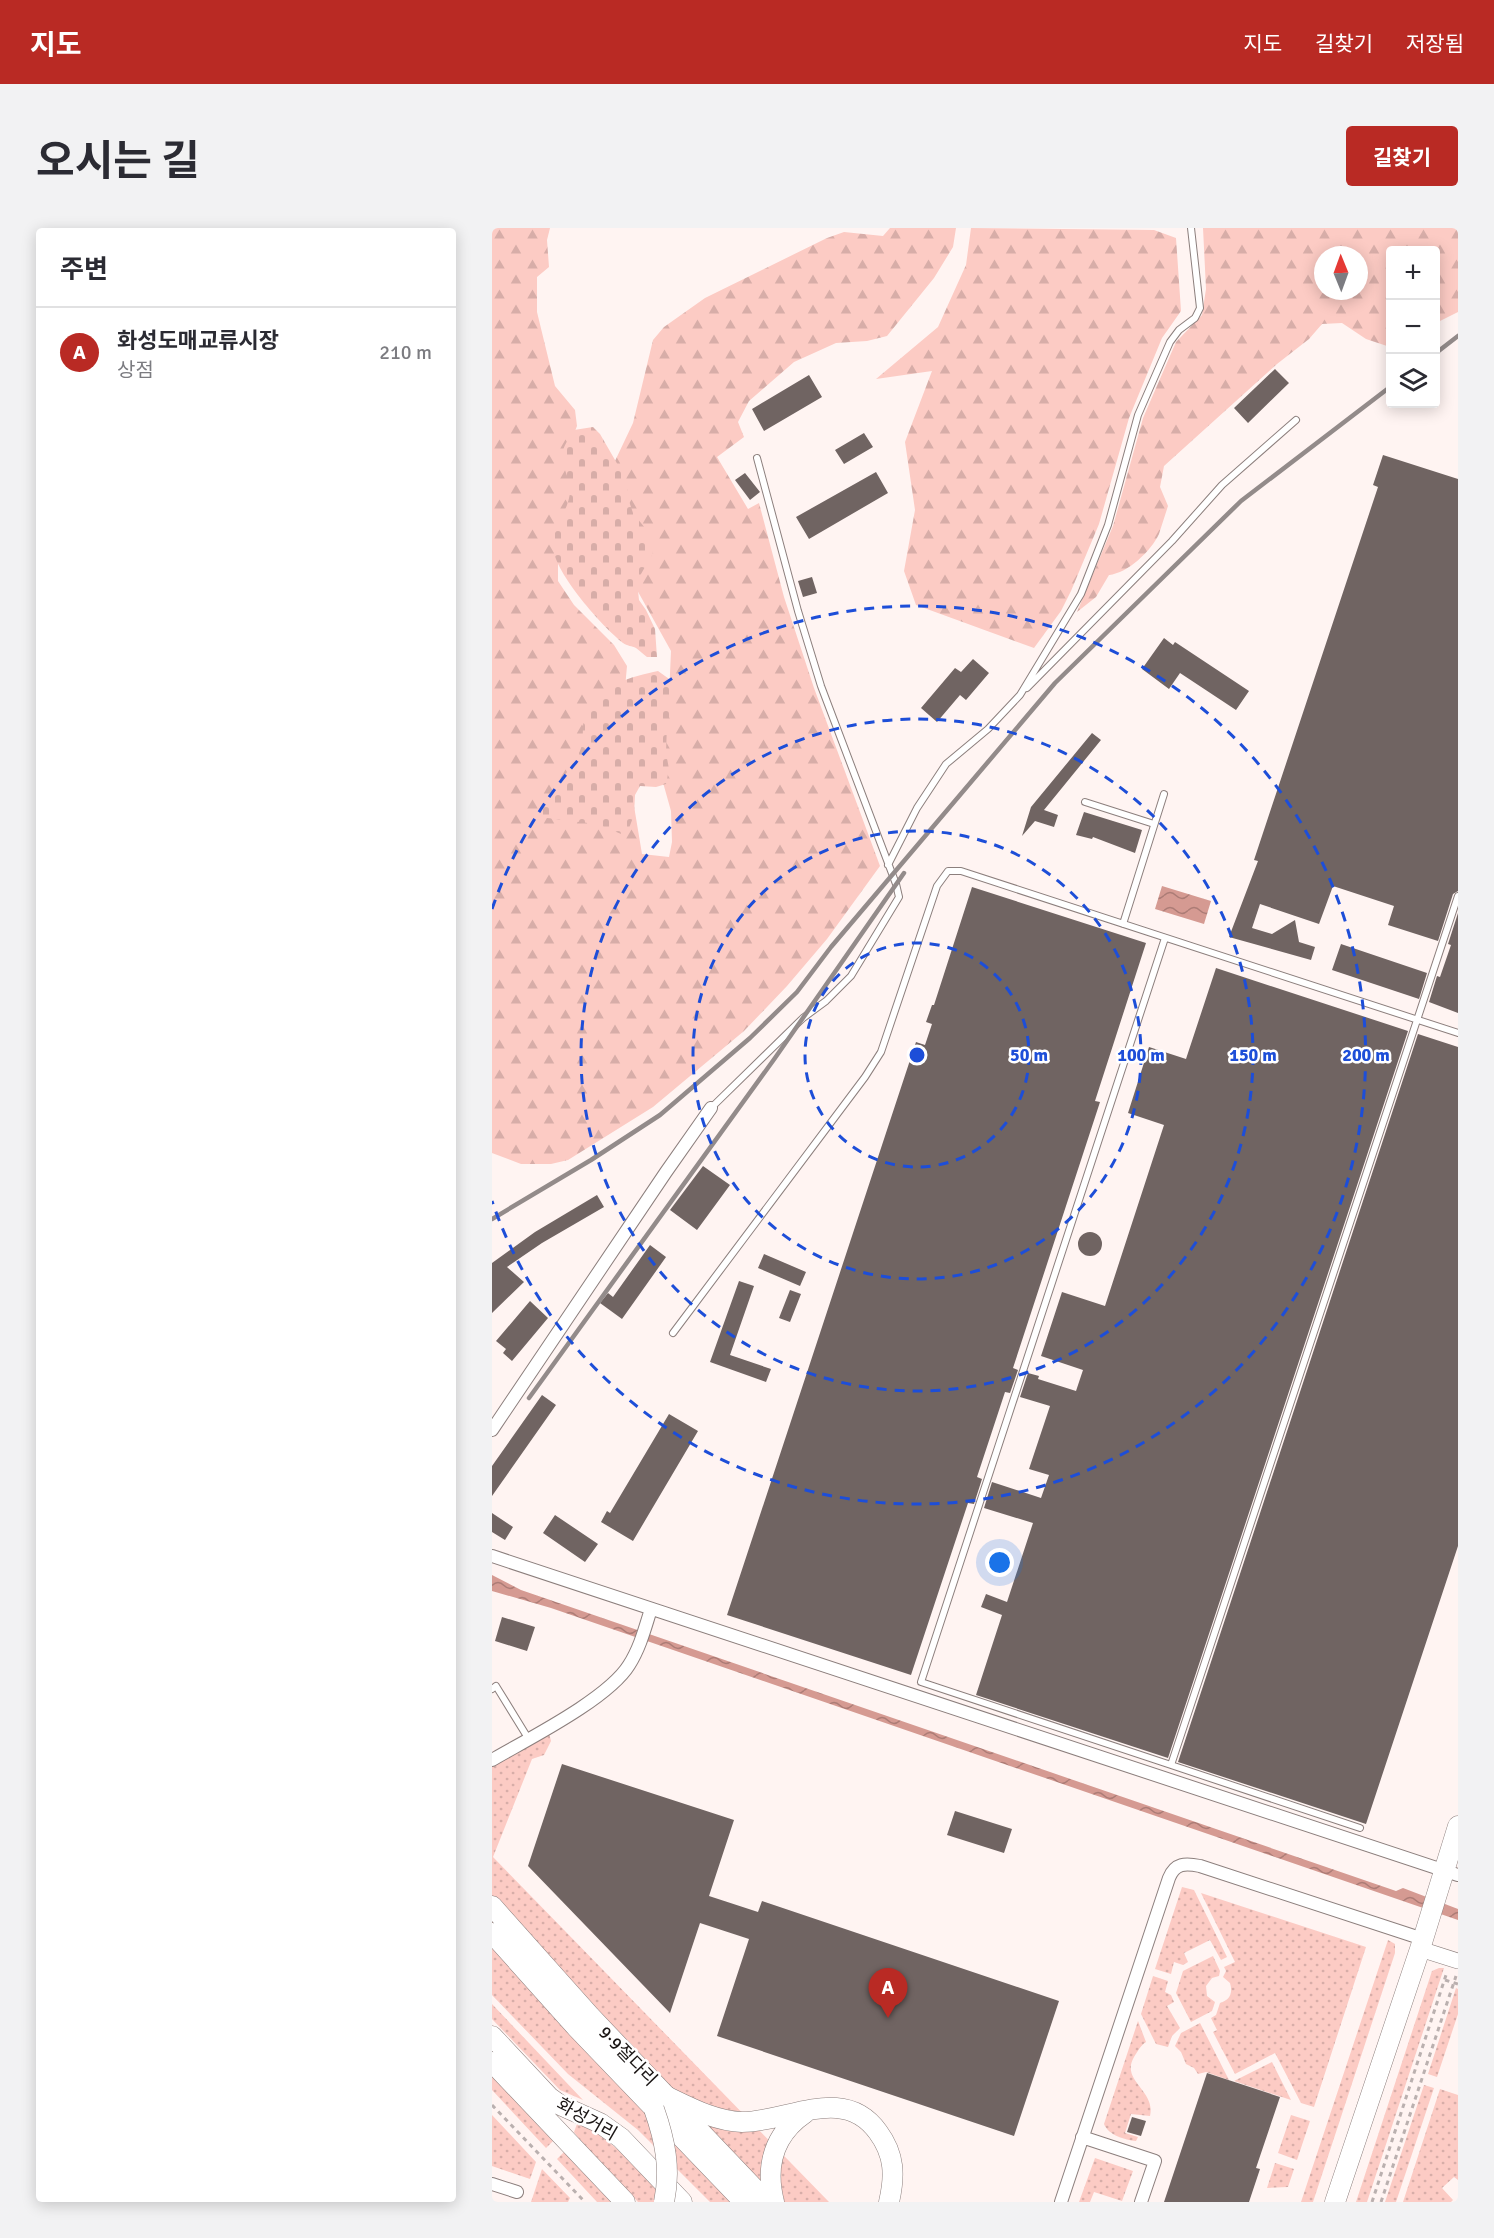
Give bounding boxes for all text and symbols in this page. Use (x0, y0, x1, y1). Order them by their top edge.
text: 지도 (30, 28, 82, 62)
text: 지도 (1243, 31, 1282, 57)
text: 길찾기 (1315, 31, 1373, 57)
text: 저장됨 (1406, 31, 1464, 57)
button: 길찾기 (1346, 126, 1458, 186)
text: 오시는 길 (36, 136, 200, 187)
north arrow (1314, 246, 1368, 300)
map controls (1386, 246, 1440, 408)
button: + (1386, 246, 1440, 300)
text: 주변 (60, 254, 108, 286)
button: − (1386, 300, 1440, 354)
text: 화성도매교류시장 (117, 327, 279, 354)
text: A (73, 340, 86, 365)
text: 210 m (379, 340, 432, 365)
button: layers (1386, 354, 1440, 408)
text: 상점 (117, 358, 154, 383)
text: 50 m (1010, 1044, 1048, 1066)
text: 100 m (1117, 1044, 1165, 1066)
text: 150 m (1229, 1044, 1277, 1066)
text: 200 m (1342, 1044, 1390, 1066)
centre of rings (907, 1045, 927, 1065)
your location (985, 1548, 1014, 1577)
pin: A (868, 1968, 908, 2018)
street label: 9·9절다리 (594, 2022, 662, 2090)
street label: 화성거리 (553, 2093, 621, 2145)

